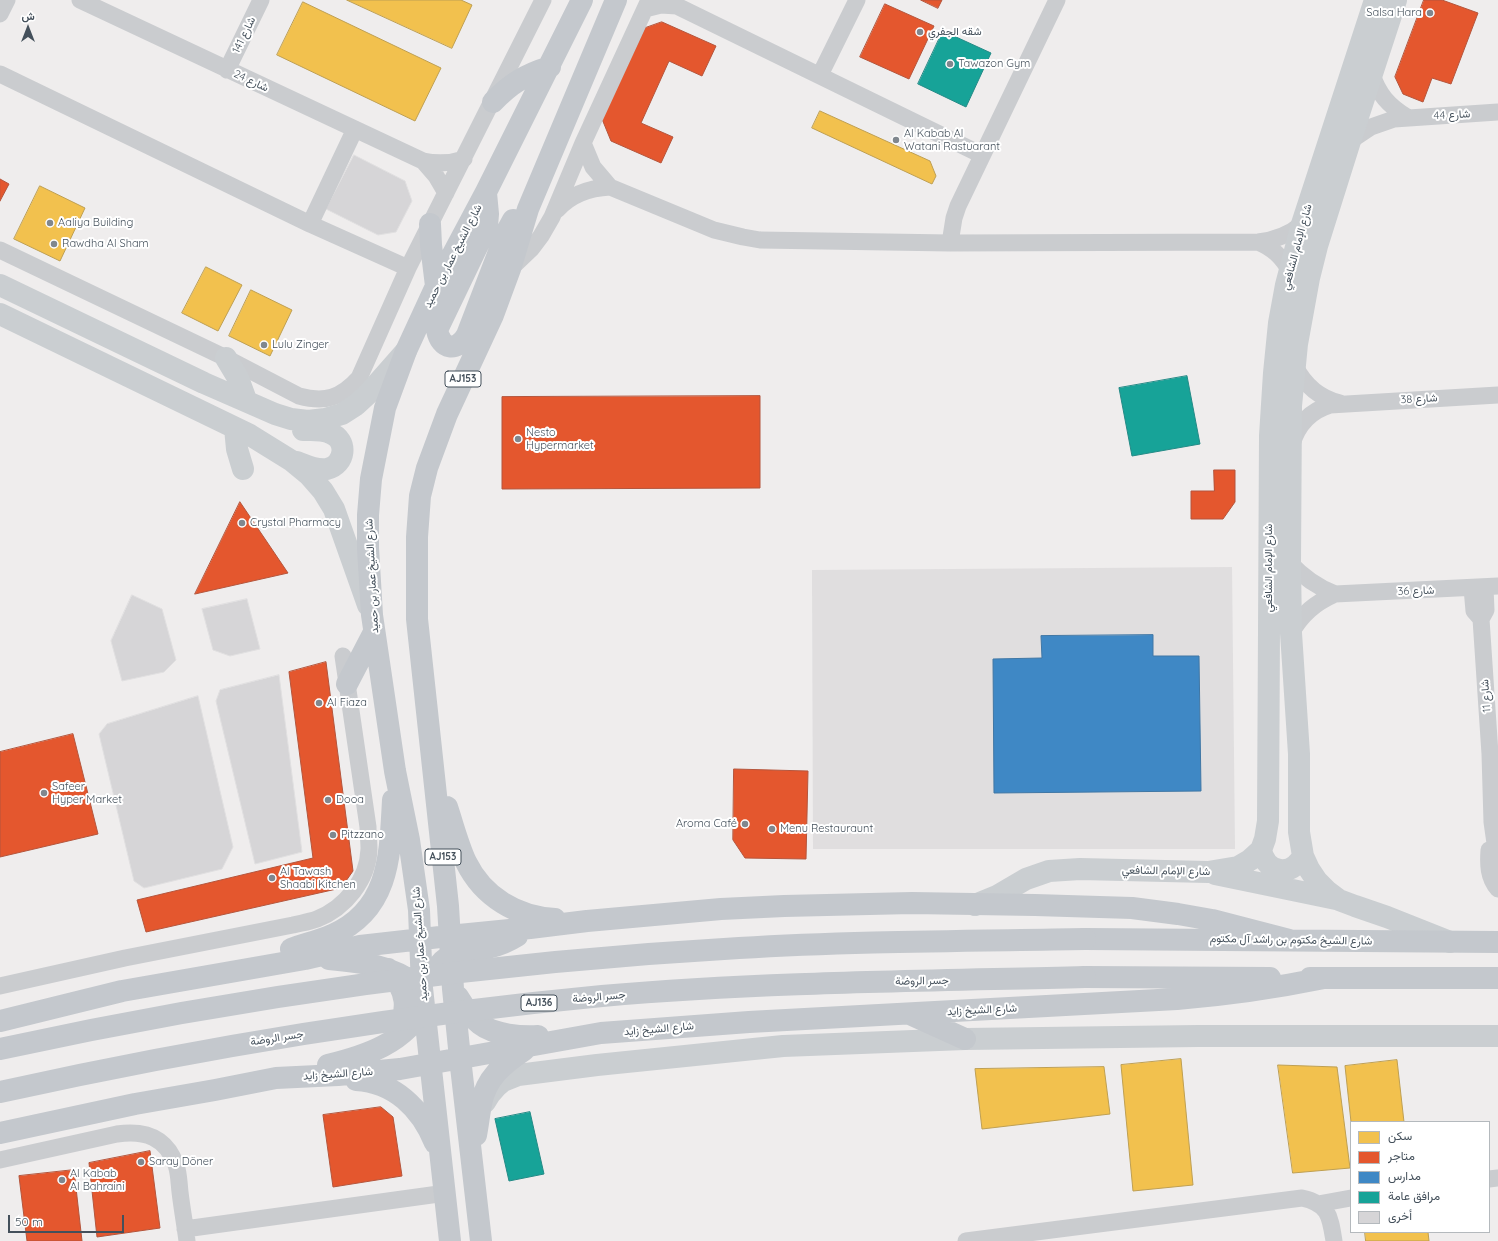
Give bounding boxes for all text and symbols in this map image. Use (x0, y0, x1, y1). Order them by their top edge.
place label: Salsa Hara (1366, 6, 1422, 20)
north arrow (8, 8, 48, 48)
marker: Salsa Hara (1425, 8, 1435, 18)
text: ش (21, 9, 35, 23)
street label: شارع 141 (230, 15, 258, 55)
place label: شقه الجفري (928, 25, 982, 39)
marker: شقه الجفري (915, 27, 925, 37)
place label: Tawazon Gym (958, 57, 1030, 71)
marker: Tawazon Gym (945, 59, 955, 69)
street label: شارع 24 (232, 67, 270, 95)
street label: شارع 44 (1433, 107, 1471, 123)
place label: Al Kabab Al Watani Rastuarant (904, 127, 1000, 153)
marker: Al Kabab Al Watani Rastuarant (891, 135, 901, 145)
street label: شارع الشيخ عمار بن حميد (421, 202, 485, 310)
street label: شارع الإمام الشافعي (1279, 203, 1315, 291)
place label: Aaliya Building (58, 216, 133, 230)
marker: Aaliya Building (45, 218, 55, 228)
place label: Rawdha Al Sham (62, 237, 149, 251)
marker: Rawdha Al Sham (49, 239, 59, 249)
place label: Lulu Zinger (272, 338, 329, 352)
marker: Lulu Zinger (259, 340, 269, 350)
road number: AJ153 (445, 371, 481, 387)
street label: شارع 38 (1400, 391, 1438, 407)
place label: Nesto Hypermarket (526, 426, 594, 452)
marker: Nesto Hypermarket (513, 434, 523, 444)
place label: Crystal Pharmacy (250, 516, 341, 530)
marker: Crystal Pharmacy (237, 518, 247, 528)
street label: شارع الشيخ عمار بن حميد (362, 518, 382, 634)
street label: شارع الإمام الشافعي (1262, 524, 1276, 612)
street label: شارع 36 (1397, 584, 1435, 598)
street label: شارع 11 (1478, 679, 1494, 713)
place label: Al Fiaza (327, 696, 367, 710)
marker: Al Fiaza (314, 698, 324, 708)
place label: Safeer Hyper Market (52, 780, 122, 806)
marker: Safeer Hyper Market (39, 788, 49, 798)
place label: Dooa (336, 793, 364, 807)
marker: Dooa (323, 795, 333, 805)
place label: Aroma Café (676, 817, 737, 831)
marker: Aroma Café (740, 819, 750, 829)
place label: Menu Restauraunt (780, 822, 873, 836)
marker: Menu Restauraunt (767, 824, 777, 834)
place label: Pitzzano (341, 828, 384, 842)
marker: Pitzzano (328, 830, 338, 840)
road number: AJ153 (425, 849, 461, 865)
street label: شارع الإمام الشافعي (1122, 864, 1210, 878)
place label: Al Tawash Shaabi Kitchen (280, 865, 356, 891)
marker: Al Tawash Shaabi Kitchen (267, 873, 277, 883)
street label: شارع الشيخ عمار بن حميد (409, 886, 431, 1002)
street label: شارع الشيخ مكتوم بن راشد آل مكتوم (1210, 932, 1372, 948)
street label: جسر الروضة (895, 974, 949, 988)
street label: جسر الروضة (572, 988, 626, 1006)
road number: AJ136 (521, 995, 557, 1011)
street label: شارع الشيخ زايد (947, 1002, 1017, 1018)
street label: شارع الشيخ زايد (623, 1019, 695, 1039)
street label: جسر الروضة (250, 1027, 304, 1049)
street label: شارع الشيخ زايد (303, 1065, 373, 1083)
legend (1350, 1121, 1490, 1233)
text: سكن (1388, 1128, 1412, 1143)
text: متاجر (1388, 1148, 1415, 1163)
place label: Saray Döner (149, 1155, 213, 1169)
marker: Saray Döner (136, 1157, 146, 1167)
place label: Al Kabab Al Bahraini (70, 1167, 125, 1193)
text: مدارس (1388, 1168, 1421, 1183)
marker: Al Kabab Al Bahraini (57, 1175, 67, 1185)
text: مرافق عامة (1388, 1188, 1440, 1203)
scale bar (10, 1207, 126, 1233)
text: أخرى (1388, 1208, 1412, 1223)
text: 50 m (15, 1214, 43, 1229)

